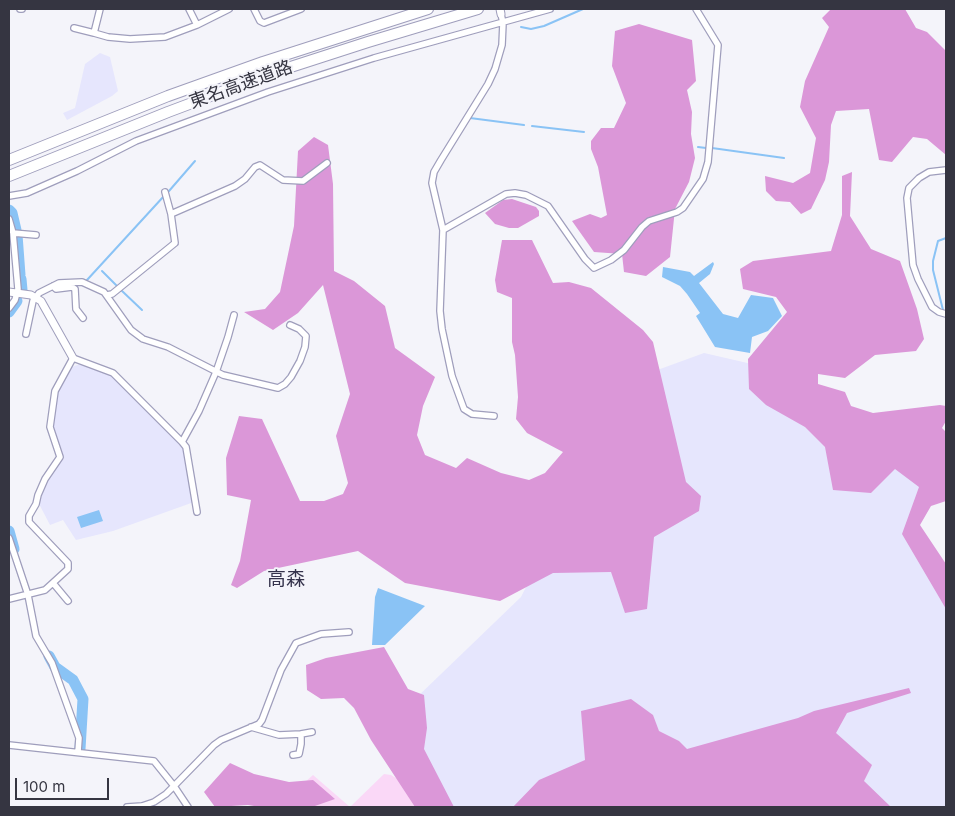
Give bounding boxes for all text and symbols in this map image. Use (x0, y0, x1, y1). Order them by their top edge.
street label: 東名高速道路 (187, 56, 295, 114)
district label: 高森 (267, 568, 305, 590)
scale bar (18, 768, 111, 800)
text: 100 m (23, 777, 65, 796)

